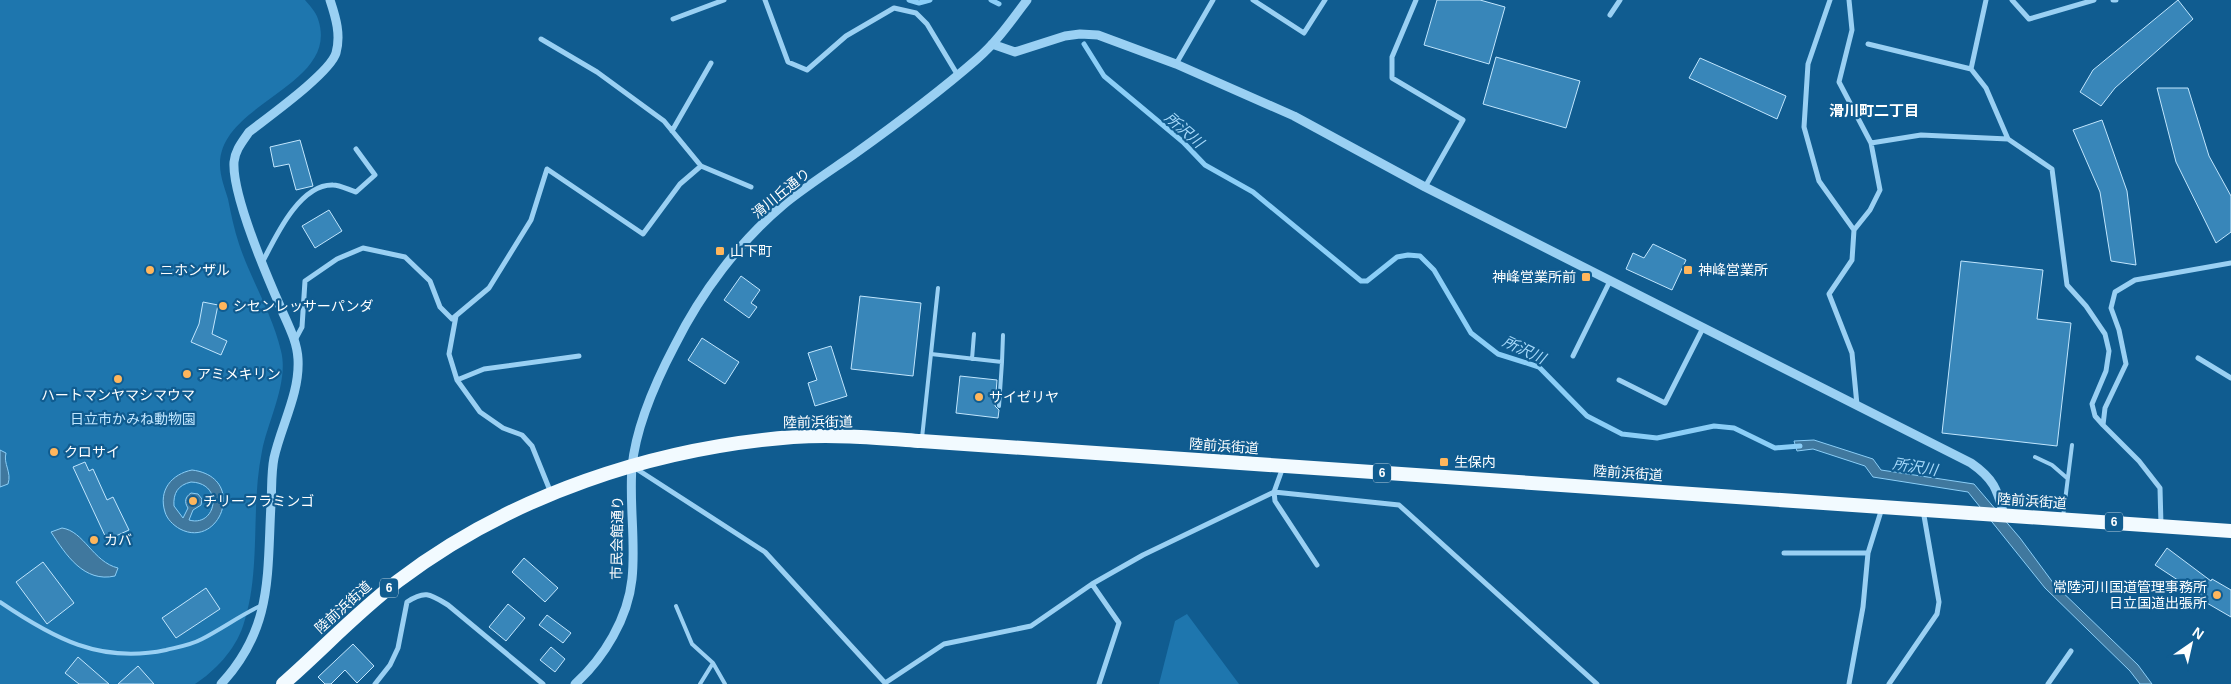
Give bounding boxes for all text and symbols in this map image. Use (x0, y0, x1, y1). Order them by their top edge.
district label: 滑川町二丁目 (1829, 102, 1919, 119)
water label: 所沢川 (1162, 108, 1208, 152)
street label: 滑川丘通り (749, 165, 813, 221)
place label: 山下町 (730, 243, 772, 259)
marker: 山下町 (714, 245, 726, 257)
place label: ニホンザル (160, 262, 230, 278)
place label: 神峰営業所 (1698, 262, 1768, 278)
marker: ニホンザル (144, 264, 156, 276)
marker: 神峰営業所 (1682, 264, 1694, 276)
place label: 神峰営業所前 (1492, 269, 1576, 285)
marker: 神峰営業所前 (1580, 271, 1592, 283)
place label: シセンレッサーパンダ (233, 298, 374, 314)
marker: シセンレッサーパンダ (217, 300, 229, 312)
water label: 所沢川 (1500, 332, 1550, 368)
place label: アミメキリン (197, 366, 281, 382)
marker: アミメキリン (181, 368, 193, 380)
marker: ハートマンヤマシマウマ (112, 373, 124, 385)
place label: ハートマンヤマシマウマ (41, 387, 195, 403)
place label: サイゼリヤ (989, 389, 1059, 405)
marker: サイゼリヤ (973, 391, 985, 403)
park label: 日立市かみね動物園 (70, 411, 196, 427)
street label: 陸前浜街道 (783, 413, 853, 431)
street label: 陸前浜街道 (1189, 436, 1259, 456)
place label: クロサイ (64, 444, 120, 460)
marker: クロサイ (48, 446, 60, 458)
place label: 生保内 (1454, 454, 1496, 470)
water label: 所沢川 (1892, 455, 1941, 479)
marker: 生保内 (1438, 456, 1450, 468)
road number: 6 (1373, 463, 1391, 482)
street label: 陸前浜街道 (1593, 463, 1663, 483)
street label: 陸前浜街道 (1997, 491, 2067, 511)
place label: チリーフラミンゴ (203, 493, 314, 509)
marker: チリーフラミンゴ (187, 495, 199, 507)
street label: 市民会館通り (608, 496, 626, 580)
road number: 6 (2105, 512, 2123, 532)
place label: カバ (104, 532, 132, 548)
marker: カバ (88, 534, 100, 546)
street label: 陸前浜街道 (312, 578, 374, 636)
road number: 6 (380, 578, 398, 598)
place label: 常陸河川国道管理事務所 日立国道出張所 (2053, 579, 2207, 611)
marker: 常陸河川国道管理事務所 日立国道出張所 (2211, 589, 2223, 601)
north arrow (2166, 619, 2216, 669)
text: N (2190, 624, 2207, 643)

